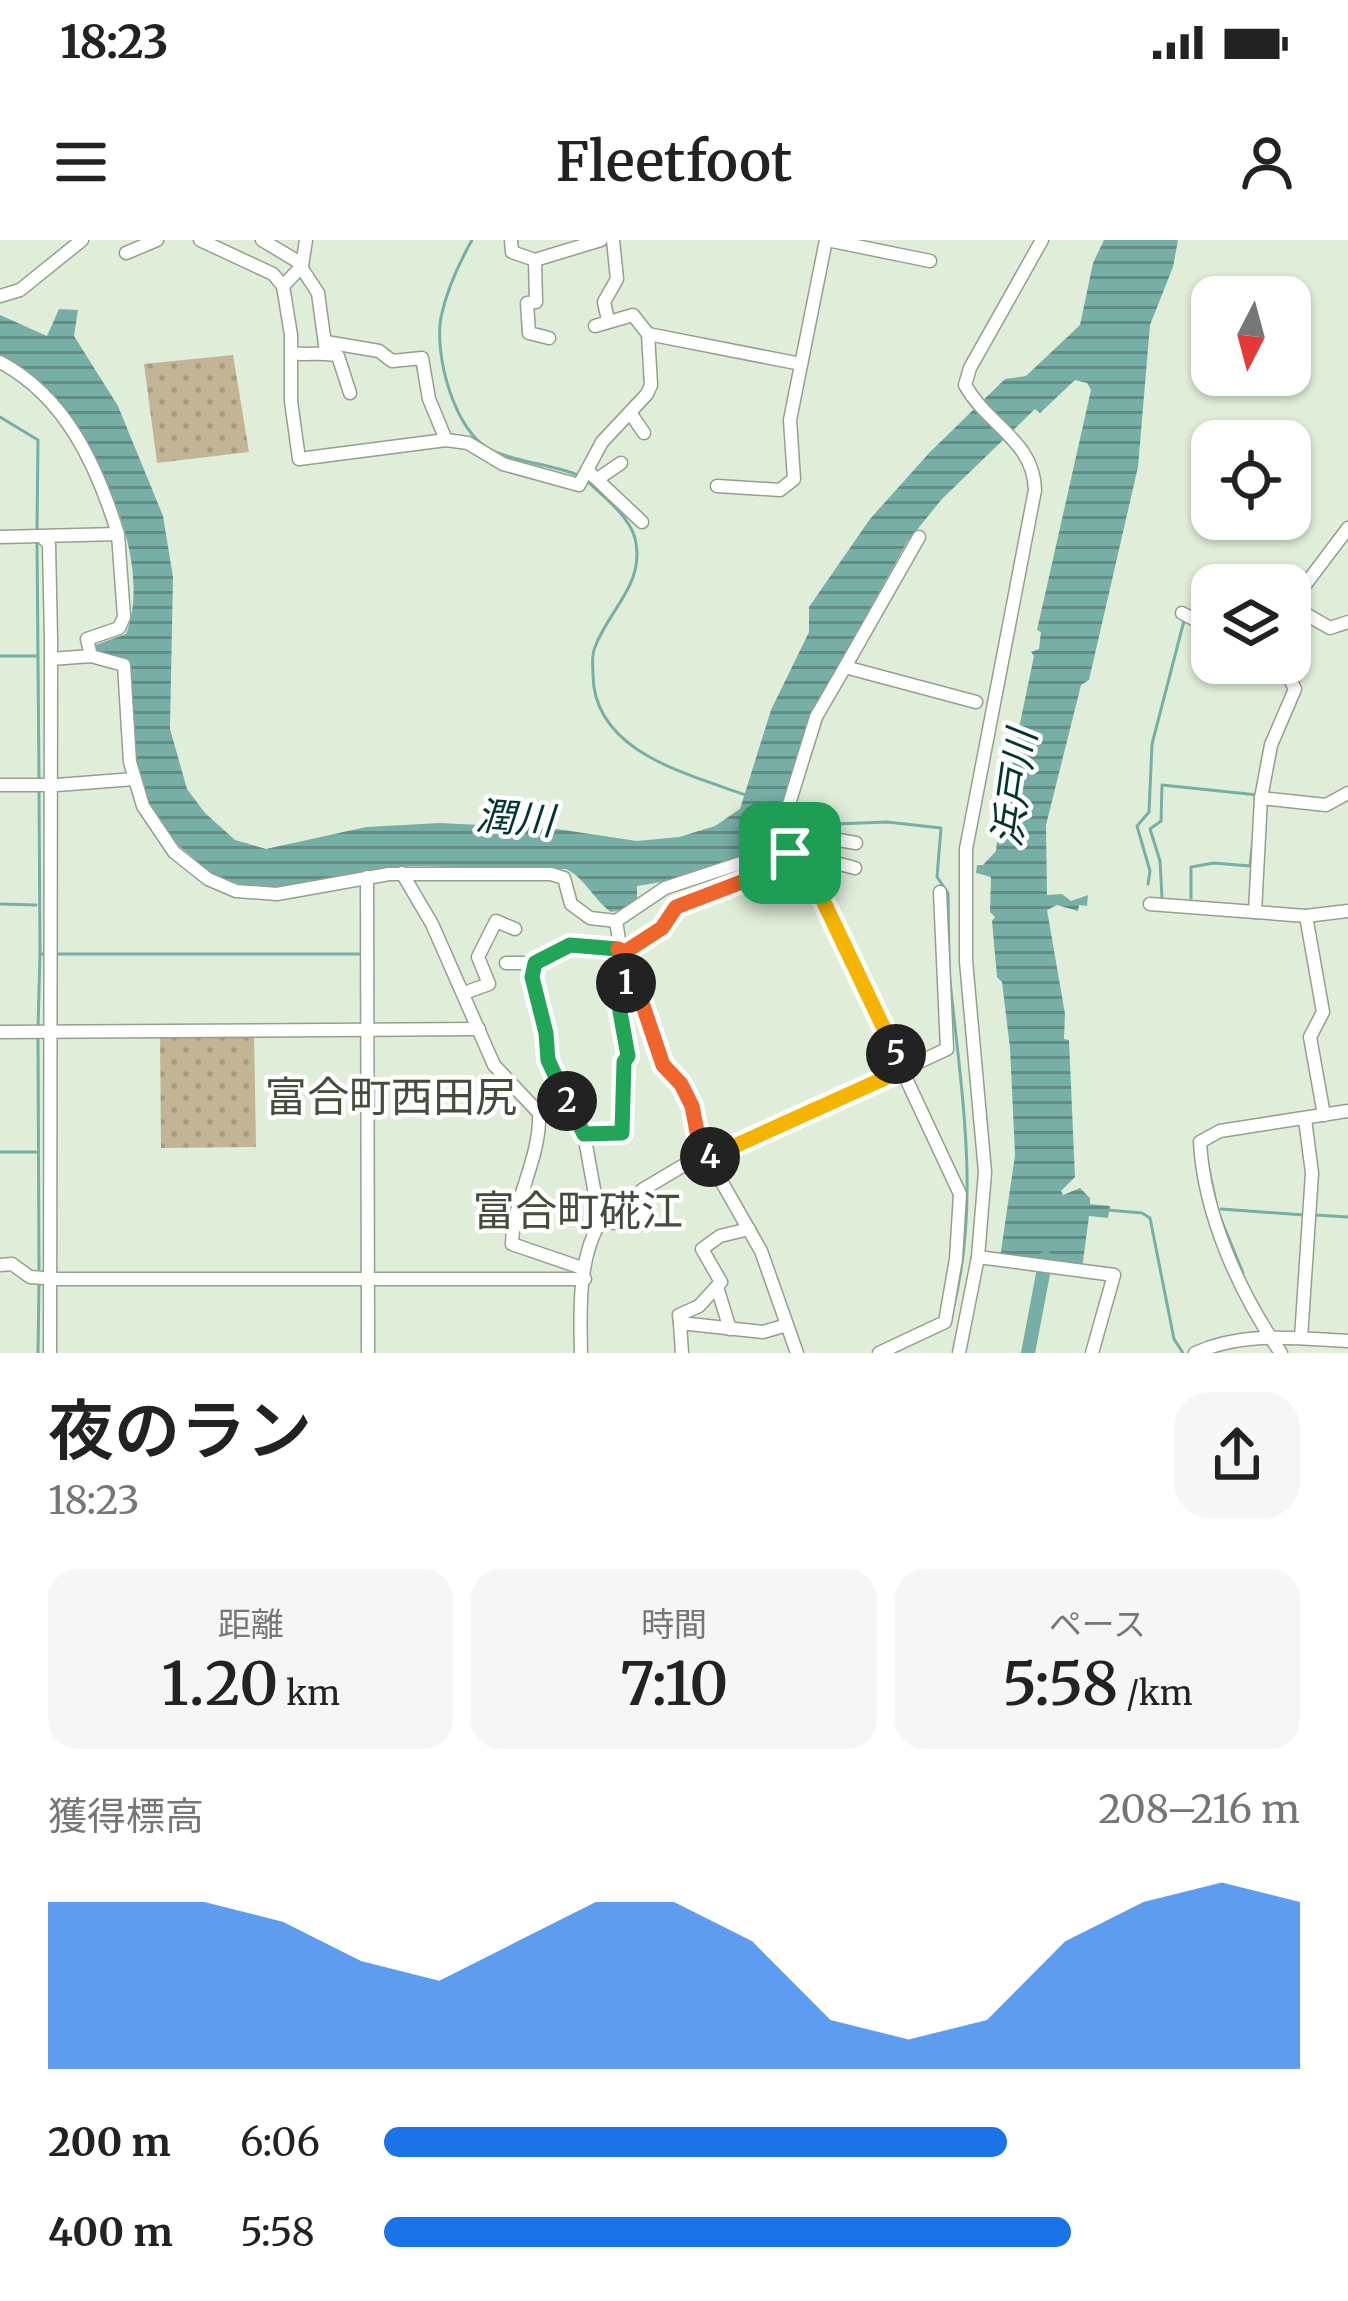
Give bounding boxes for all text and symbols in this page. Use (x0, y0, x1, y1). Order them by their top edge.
text: 18:23 (60, 14, 168, 70)
text: Fleetfoot (556, 128, 792, 196)
icon: menu (48, 129, 114, 195)
icon: person (1234, 129, 1300, 195)
north arrow (1191, 276, 1311, 396)
map controls (1191, 276, 1311, 684)
button: locate (1191, 420, 1311, 540)
button: layers (1191, 564, 1311, 684)
water label: 浜戸川 (982, 723, 1047, 849)
water label: 潤川 (474, 791, 560, 846)
pin (739, 802, 841, 904)
icon: arrive (757, 820, 823, 886)
pin: 1 (596, 953, 656, 1013)
text: 1 (618, 962, 634, 1003)
pin: 5 (866, 1024, 926, 1084)
text: 5 (886, 1033, 906, 1074)
district label: 富合町西田尻 (265, 1071, 517, 1123)
pin: 2 (537, 1071, 597, 1131)
text: 2 (557, 1080, 577, 1121)
pin: 4 (680, 1127, 740, 1187)
text: 4 (700, 1136, 720, 1177)
district label: 富合町硴江 (473, 1185, 683, 1237)
text: 夜のラン (48, 1389, 312, 1472)
button: share (1174, 1392, 1300, 1518)
text: 18:23 (48, 1476, 139, 1525)
text: 距離 (218, 1604, 284, 1645)
text: 時間 (641, 1604, 707, 1645)
text: ペース (1049, 1604, 1146, 1645)
text: 1.20 (161, 1646, 279, 1721)
text: 7:10 (620, 1646, 728, 1721)
text: 5:58 (1002, 1646, 1118, 1721)
text: km (279, 1673, 340, 1714)
text: /km (1118, 1673, 1193, 1714)
text: 208–216 m (1098, 1785, 1300, 1834)
text: 獲得標高 (48, 1792, 204, 1841)
text: 200 m (48, 2118, 171, 2167)
text: 6:06 (240, 2118, 320, 2167)
text: 400 m (48, 2208, 173, 2257)
text: 5:58 (240, 2208, 315, 2257)

